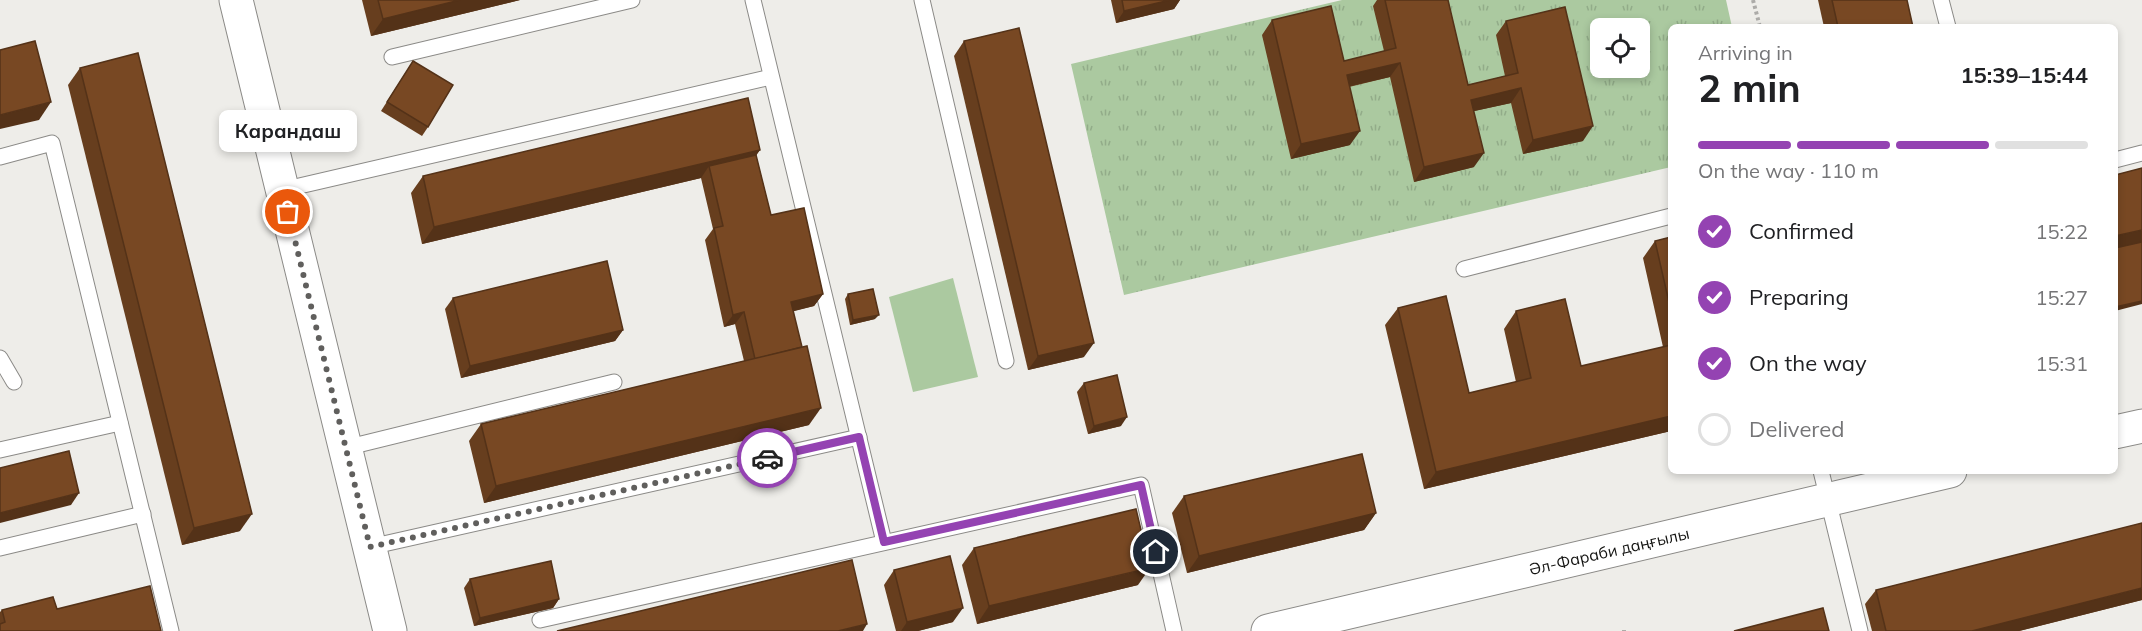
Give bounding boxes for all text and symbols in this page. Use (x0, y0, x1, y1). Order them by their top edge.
map controls (1590, 18, 1650, 78)
button: locate (1590, 18, 1650, 78)
text: Arriving in (1698, 40, 1793, 65)
text: 15:39–15:44 (1960, 61, 2088, 89)
text: 2 min (1698, 63, 1801, 112)
callout: Карандаш (219, 110, 357, 152)
text: Карандаш (235, 118, 341, 143)
text: On the way · 110 m (1698, 158, 1879, 183)
pin (262, 186, 313, 237)
icon: bag (271, 195, 304, 228)
icon: check (1698, 215, 1731, 248)
text: Confirmed (1749, 217, 1854, 245)
text: 15:22 (2035, 219, 2088, 244)
icon: check (1698, 281, 1731, 314)
text: Preparing (1749, 283, 1849, 311)
text: 15:27 (2035, 285, 2088, 310)
icon: check (1698, 347, 1731, 380)
text: On the way (1749, 349, 1867, 377)
text: 15:31 (2035, 351, 2088, 376)
text: Delivered (1749, 415, 1844, 443)
courier (737, 428, 797, 488)
icon: car (751, 442, 784, 475)
street label: Әл-Фараби даңғылы (1527, 523, 1691, 579)
pin (1130, 526, 1181, 577)
icon: home (1139, 535, 1172, 568)

